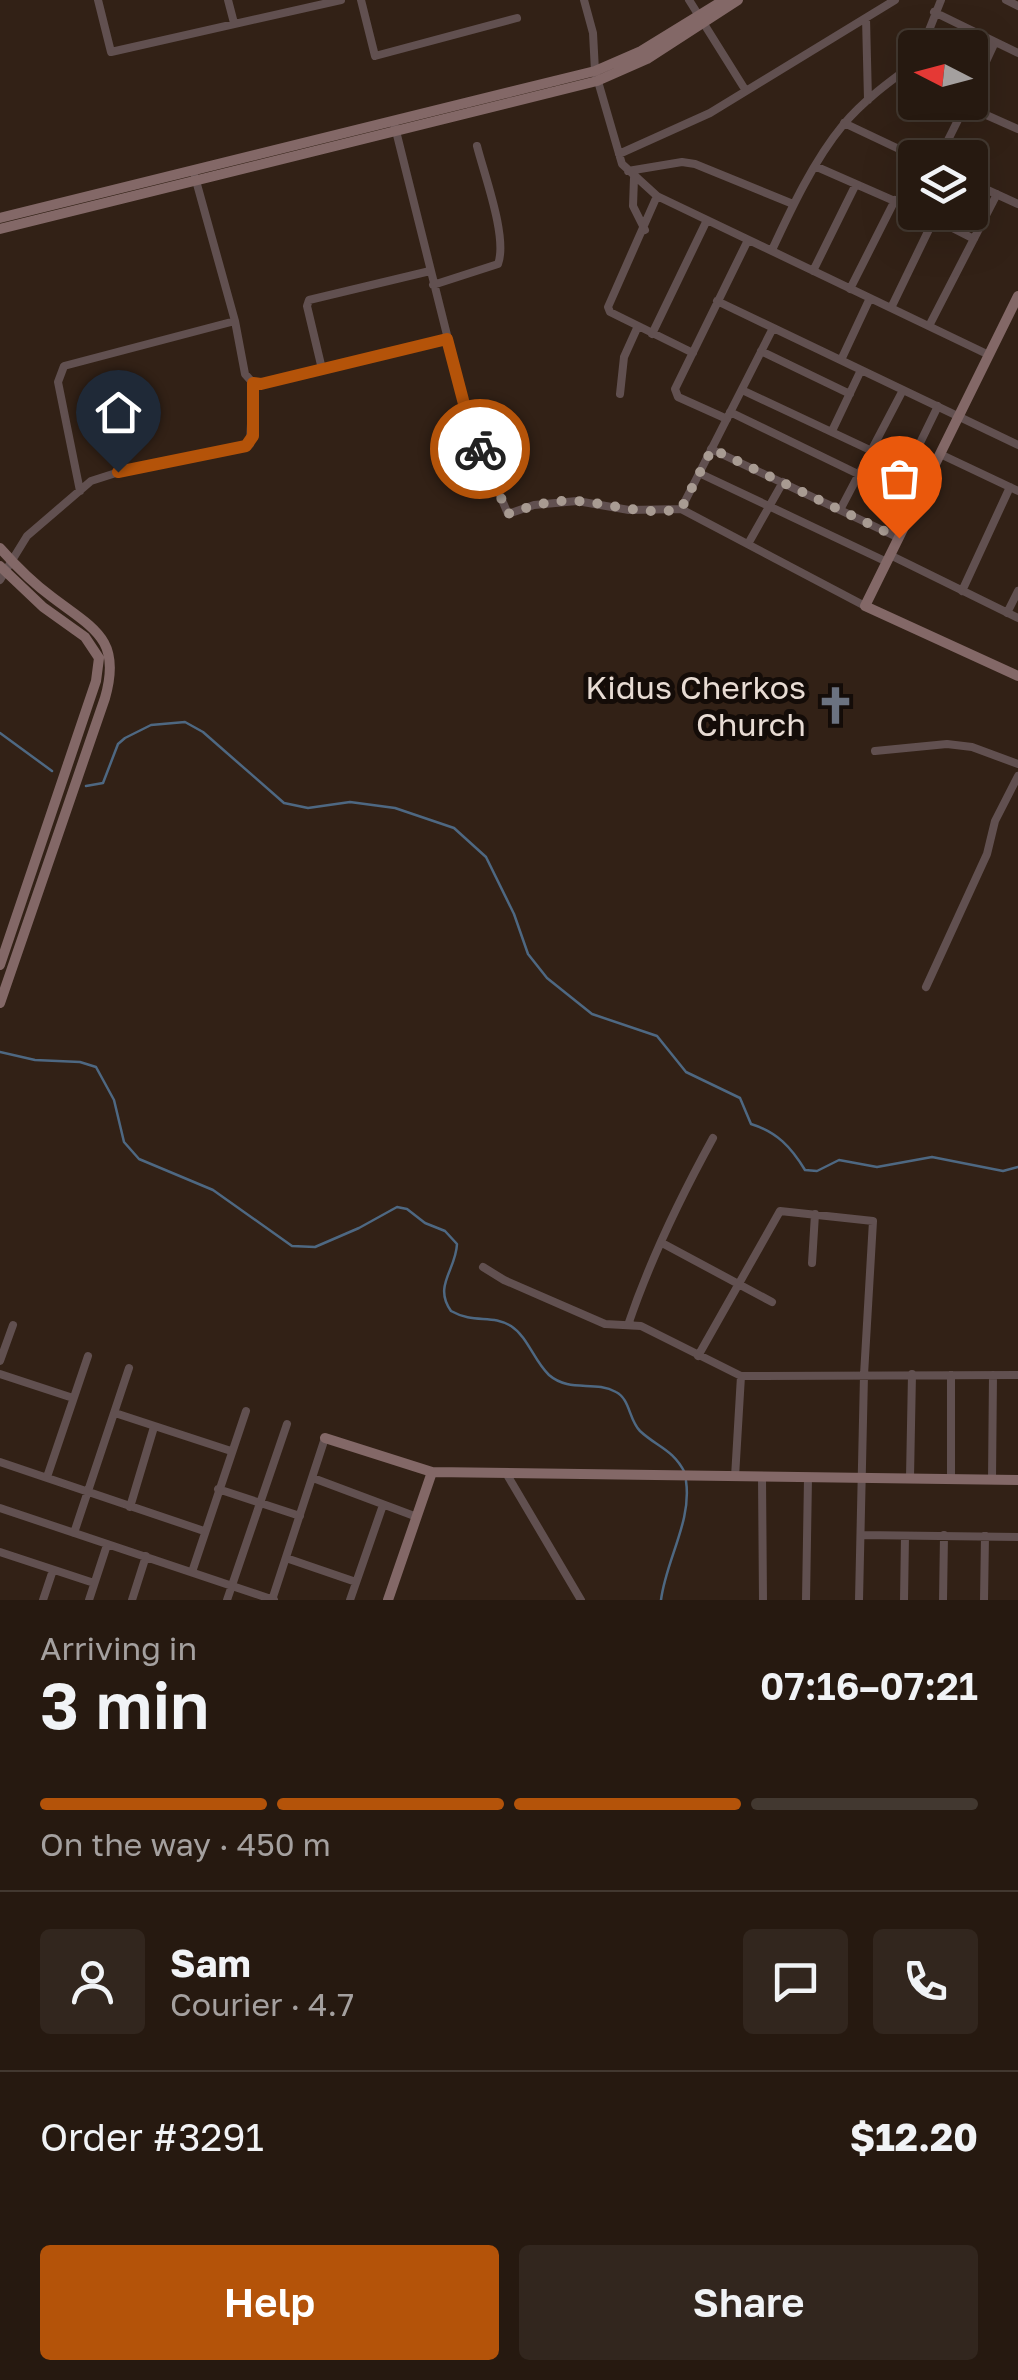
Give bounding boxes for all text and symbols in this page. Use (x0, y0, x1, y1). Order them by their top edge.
north arrow (898, 30, 988, 120)
map controls (898, 30, 988, 230)
button: layers (898, 140, 988, 230)
pin (76, 370, 161, 473)
icon: home (91, 385, 146, 440)
courier (430, 399, 530, 499)
icon: bike (453, 422, 508, 477)
pin (857, 436, 942, 539)
icon: bag (872, 451, 927, 506)
place label: Kidus Cherkos Church (585, 668, 806, 743)
church icon: Kidus Cherkos Church (815, 685, 857, 727)
text: Arriving in (40, 1629, 197, 1667)
text: 07:16–07:21 (760, 1663, 978, 1708)
text: 3 min (40, 1665, 209, 1743)
text: On the way · 450 m (40, 1825, 331, 1863)
button: person (40, 1929, 145, 2034)
button: chat (743, 1929, 848, 2034)
button: phone (873, 1929, 978, 2034)
text: Sam (170, 1940, 251, 1985)
text: Courier · 4.7 (170, 1985, 354, 2023)
text: Order #3291 (40, 2114, 264, 2159)
text: $12.20 (850, 2114, 978, 2159)
button: Help (40, 2245, 499, 2360)
button: Share (519, 2245, 978, 2360)

